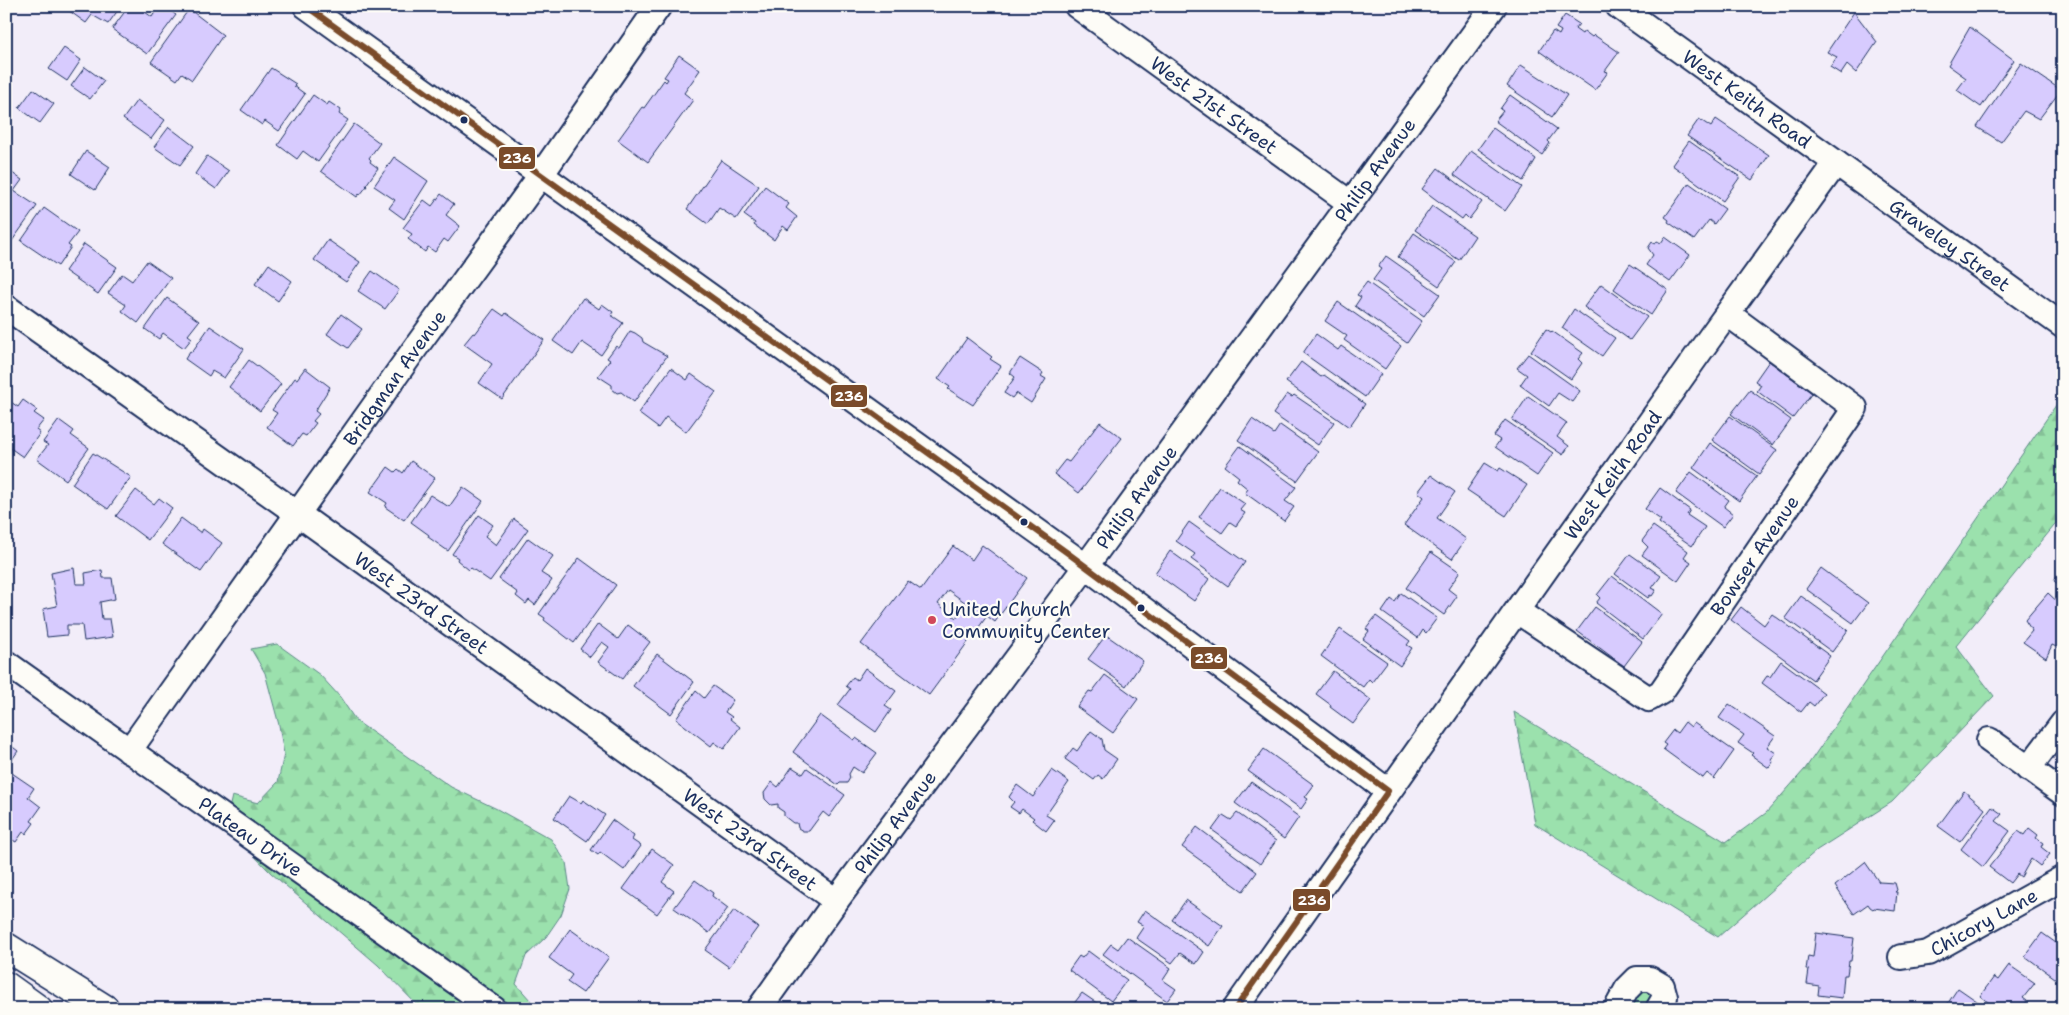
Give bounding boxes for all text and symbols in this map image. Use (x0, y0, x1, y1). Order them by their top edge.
street label: West Keith Road (1678, 44, 1817, 154)
street label: West 21st Street (1145, 51, 1283, 159)
street label: Philip Avenue (1329, 113, 1421, 227)
unlabelled marker (459, 115, 469, 125)
line badge: 236 (498, 146, 536, 170)
text: 236 (502, 149, 532, 167)
street label: Graveley Street (1885, 193, 2015, 297)
street label: Bridgman Avenue (337, 305, 451, 451)
line badge: 236 (830, 384, 868, 408)
text: 236 (834, 387, 864, 405)
street label: West Keith Road (1558, 405, 1667, 545)
street label: Philip Avenue (1090, 440, 1183, 554)
street label: Bowser Avenue (1704, 490, 1804, 621)
unlabelled marker (1019, 517, 1029, 527)
street label: West 23rd Street (349, 546, 494, 660)
place label: United Church Community Center (942, 597, 1111, 644)
unlabelled marker (1136, 603, 1146, 613)
marker: United Church Community Center (926, 614, 938, 626)
line badge: 236 (1190, 646, 1228, 670)
text: 236 (1194, 649, 1224, 667)
street label: Philip Avenue (848, 766, 942, 879)
street label: West 23rd Street (678, 783, 822, 896)
street label: Plateau Drive (194, 791, 308, 882)
street label: Chicory Lane (1926, 882, 2042, 962)
line badge: 236 (1292, 888, 1331, 912)
text: 236 (1297, 891, 1327, 909)

